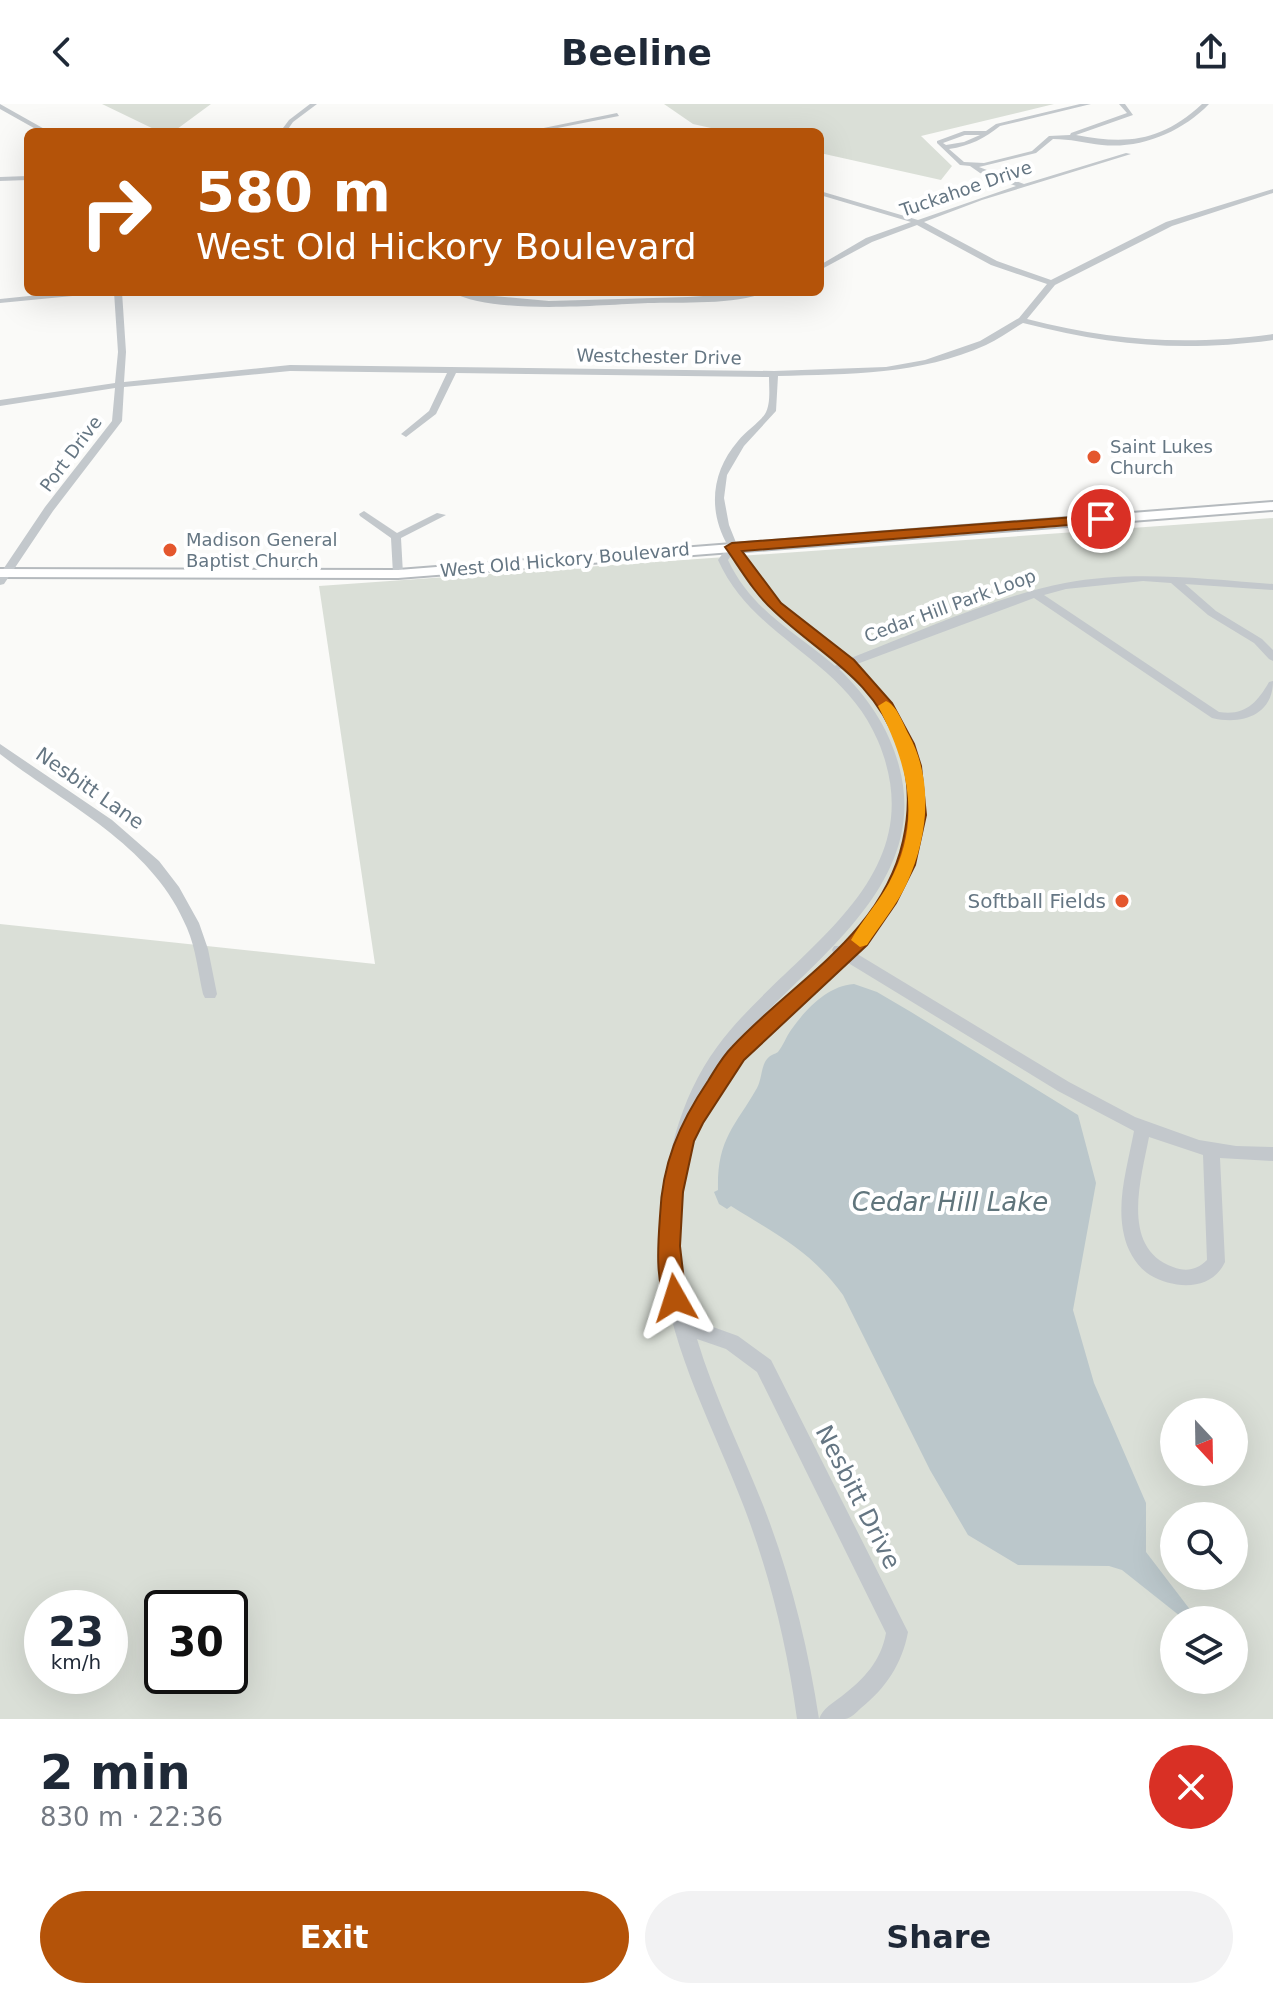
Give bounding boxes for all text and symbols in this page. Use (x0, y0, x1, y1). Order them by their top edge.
icon: back (40, 30, 84, 74)
icon: share (1189, 30, 1233, 74)
text: Beeline (561, 32, 712, 73)
street label: Tuckahoe Drive (896, 156, 1034, 221)
text: 580 m (196, 159, 391, 224)
icon: right (64, 160, 168, 264)
text: West Old Hickory Boulevard (196, 226, 697, 267)
street label: Westchester Drive (576, 345, 742, 368)
street label: Port Drive (35, 412, 106, 496)
place label: Saint Lukes Church (1110, 436, 1213, 478)
marker: Saint Lukes Church (1085, 448, 1103, 466)
pin (1067, 485, 1135, 553)
icon: arrive (1079, 497, 1123, 541)
place label: Madison General Baptist Church (186, 529, 337, 571)
street label: West Old Hickory Boulevard (439, 538, 691, 581)
marker: Madison General Baptist Church (161, 541, 179, 559)
street label: Cedar Hill Park Loop (861, 565, 1039, 646)
street label: Nesbitt Lane (31, 742, 149, 834)
place label: Softball Fields (968, 889, 1106, 913)
marker: Softball Fields (1113, 892, 1131, 910)
water label: Cedar Hill Lake (852, 1187, 1048, 1217)
position arrow (633, 1256, 717, 1340)
north arrow (1160, 1398, 1248, 1486)
map controls (1160, 1398, 1248, 1694)
street label: Nesbitt Drive (810, 1420, 906, 1574)
button: search (1160, 1502, 1248, 1590)
speed limit sign: 30 (144, 1590, 248, 1694)
button: layers (1160, 1606, 1248, 1694)
text: 23 (48, 1609, 104, 1655)
text: km/h (51, 1650, 101, 1674)
text: 2 min (40, 1744, 191, 1800)
button: close (1149, 1745, 1233, 1829)
text: 830 m · 22:36 (40, 1802, 223, 1832)
button: Exit (40, 1891, 629, 1983)
button: Share (645, 1891, 1233, 1983)

